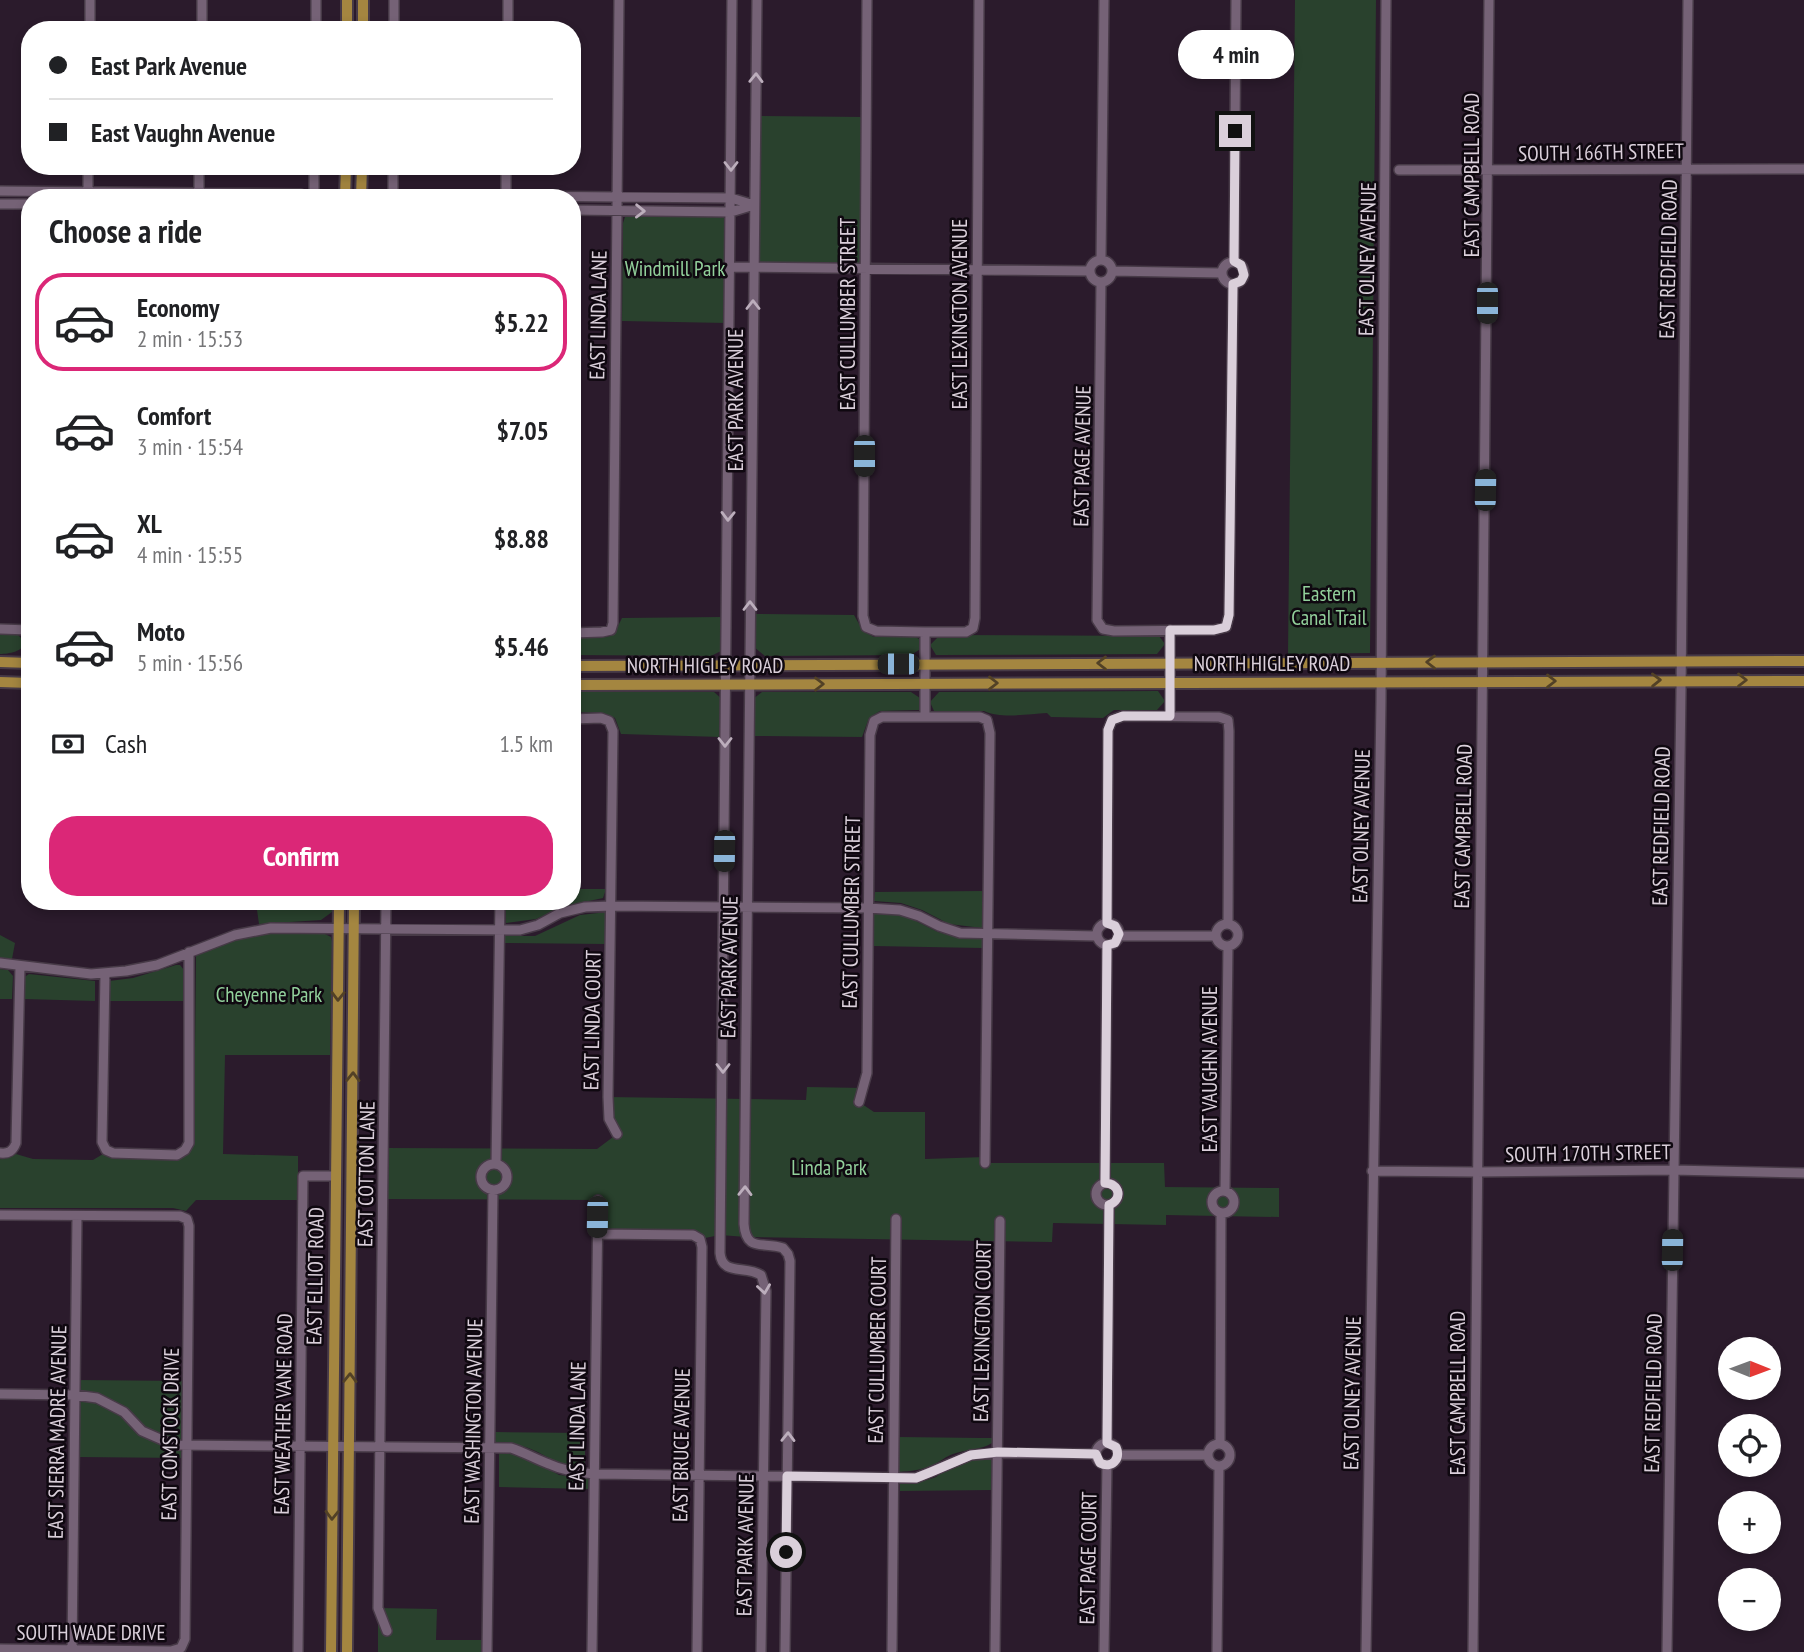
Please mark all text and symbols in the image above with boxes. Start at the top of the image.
callout: 4 min [1177,30,1293,78]
text: 4 min [1213,40,1259,69]
text: East Park Avenue [91,49,247,82]
one-way arrow [748,72,764,82]
street label: EAST CAMPBELL ROAD [1458,93,1485,257]
route end [1219,115,1251,147]
text: East Vaughn Avenue [91,116,275,149]
street label: SOUTH 166TH STREET [1518,137,1685,167]
one-way arrow [723,161,739,172]
street label: EAST REDFIELD ROAD [1653,179,1683,339]
street label: EAST OLNEY AVENUE [1352,182,1382,336]
one-way arrow [635,203,646,218]
text: Choose a ride [49,210,202,252]
street label: EAST CULLUMBER STREET [834,217,861,410]
street label: EAST LEXINGTON AVENUE [946,219,973,409]
street label: EAST LINDA LANE [583,250,613,380]
park label: Windmill Park [625,255,725,282]
car [1477,282,1498,324]
icon: car [53,291,116,354]
text: Economy [137,291,219,324]
one-way arrow [745,299,761,310]
text: $5.22 [494,306,549,339]
text: 2 min · 15:53 [137,324,243,353]
street label: EAST PARK AVENUE [722,329,749,471]
street label: EAST PAGE AVENUE [1067,385,1097,527]
icon: car [53,399,116,462]
text: Comfort [137,399,211,432]
text: $7.05 [496,414,549,447]
text: 3 min · 15:54 [137,432,243,461]
car [854,435,875,477]
car [1475,469,1496,511]
icon: car [53,507,116,570]
text: XL [137,507,162,540]
one-way arrow [720,511,735,522]
text: $8.88 [494,522,549,555]
text: 4 min · 15:55 [137,540,243,569]
park label: Eastern Canal Trail [1291,580,1367,631]
one-way arrow [743,600,758,611]
icon: car [53,615,116,678]
text: Moto [137,615,185,648]
text: $5.46 [494,630,549,663]
text: 5 min · 15:56 [137,648,243,677]
street label: NORTH HIGLEY ROAD [1194,650,1350,677]
street label: NORTH HIGLEY ROAD [627,652,783,679]
car [878,654,920,675]
one-way arrow [1426,654,1436,670]
one-way arrow [1097,655,1107,671]
one-way arrow [1738,672,1748,688]
one-way arrow [1546,673,1557,689]
one-way arrow [1651,673,1662,688]
one-way arrow [988,675,999,691]
one-way arrow [814,676,824,692]
icon: cash [49,725,87,763]
text: Cash [105,727,147,760]
text: 1.5 km [499,729,553,758]
one-way arrow [717,737,733,748]
street label: EAST CAMPBELL ROAD [1448,743,1478,909]
street label: EAST REDFIELD ROAD [1646,746,1676,906]
street label: EAST OLNEY AVENUE [1346,749,1376,903]
street label: EAST CULLUMBER STREET [836,815,866,1009]
button: Confirm [49,816,553,896]
car [714,830,735,872]
street label: EAST PARK AVENUE [714,896,744,1038]
street label: EAST LINDA COURT [577,949,607,1090]
park label: Cheyenne Park [216,981,322,1008]
street label: EAST VAUGHN AVENUE [1196,986,1223,1152]
one-way arrow [330,990,345,1001]
one-way arrow [715,1062,730,1073]
one-way arrow [345,1071,361,1082]
street label: EAST COTTON LANE [351,1101,381,1247]
street label: SOUTH 170TH STREET [1505,1138,1672,1168]
park label: Linda Park [791,1154,867,1181]
one-way arrow [737,1186,753,1196]
car [587,1196,608,1238]
street label: EAST ELLIOT ROAD [300,1207,330,1345]
car [1662,1229,1683,1271]
street label: EAST LEXINGTON COURT [967,1239,997,1422]
street label: EAST CULLUMBER COURT [862,1256,892,1444]
one-way arrow [756,1283,771,1295]
street label: EAST CAMPBELL ROAD [1444,1311,1471,1475]
street label: EAST WEATHER VANE ROAD [268,1313,298,1515]
street label: EAST REDFIELD ROAD [1638,1313,1668,1473]
street label: EAST OLNEY AVENUE [1337,1316,1367,1470]
street label: EAST WASHINGTON AVENUE [458,1318,488,1524]
street label: EAST SIERRA MADRE AVENUE [42,1325,72,1539]
north arrow [1718,1337,1782,1400]
map controls [1718,1337,1781,1631]
street label: EAST COMSTOCK DRIVE [155,1347,185,1521]
street label: EAST LINDA LANE [562,1361,592,1491]
street label: EAST BRUCE AVENUE [666,1368,696,1522]
one-way arrow [342,1372,358,1383]
button: locate [1718,1414,1781,1477]
one-way arrow [780,1431,795,1442]
street label: EAST PARK AVENUE [730,1474,760,1616]
street label: EAST PAGE COURT [1073,1491,1103,1625]
button: + [1718,1491,1781,1554]
one-way arrow [324,1511,340,1521]
route start [770,1536,802,1568]
button: − [1718,1568,1781,1631]
street label: SOUTH WADE DRIVE [17,1619,165,1646]

